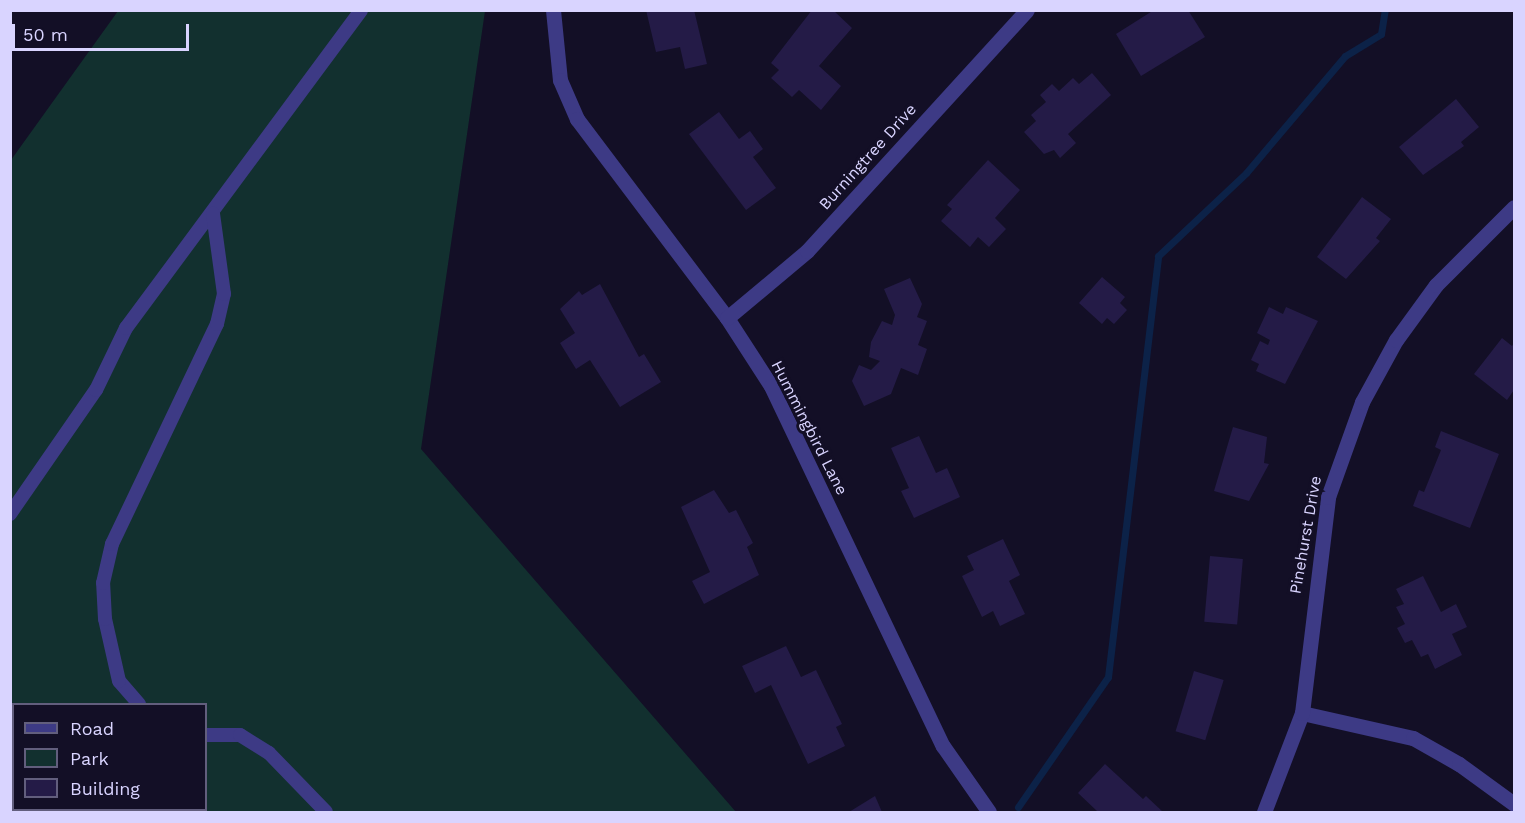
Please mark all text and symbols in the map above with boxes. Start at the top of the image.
scale bar [15,12,192,50]
text: 50 m [23,24,68,45]
street label: Burningtree Drive [815,100,921,214]
street label: Hummingbird Lane [767,358,851,498]
street label: Pinehurst Drive [1286,474,1326,596]
legend [12,703,207,811]
text: Road [70,718,114,739]
text: Park [70,748,109,769]
text: Building [70,778,140,799]

